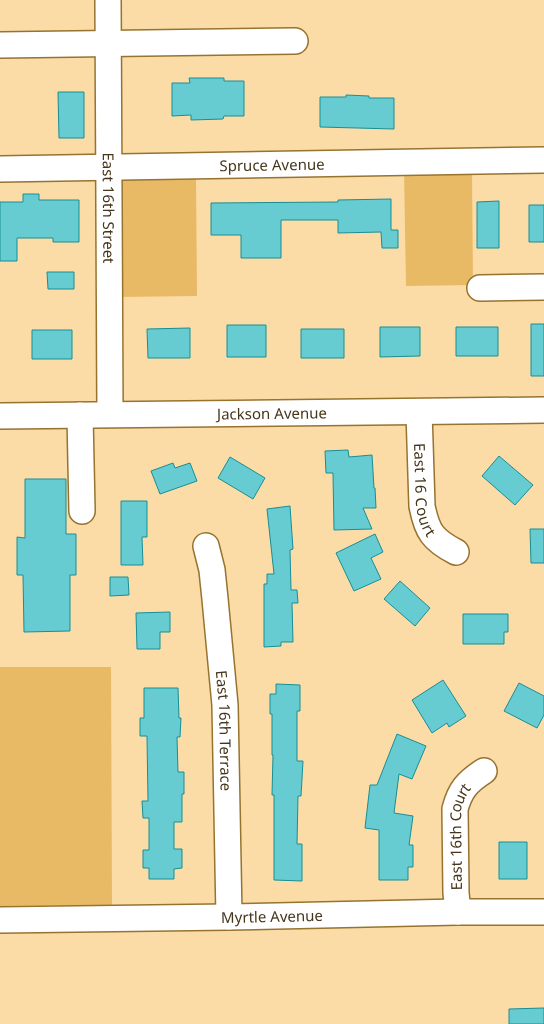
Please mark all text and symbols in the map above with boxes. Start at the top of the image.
street label: East 16th Street [99,152,119,264]
street label: Spruce Avenue [219,154,325,175]
street label: Jackson Avenue [215,402,327,424]
street label: East 16 Court [410,443,441,541]
street label: East 16th Terrace [212,669,237,791]
street label: East 16th Court [445,778,475,890]
street label: Myrtle Avenue [221,905,323,927]

